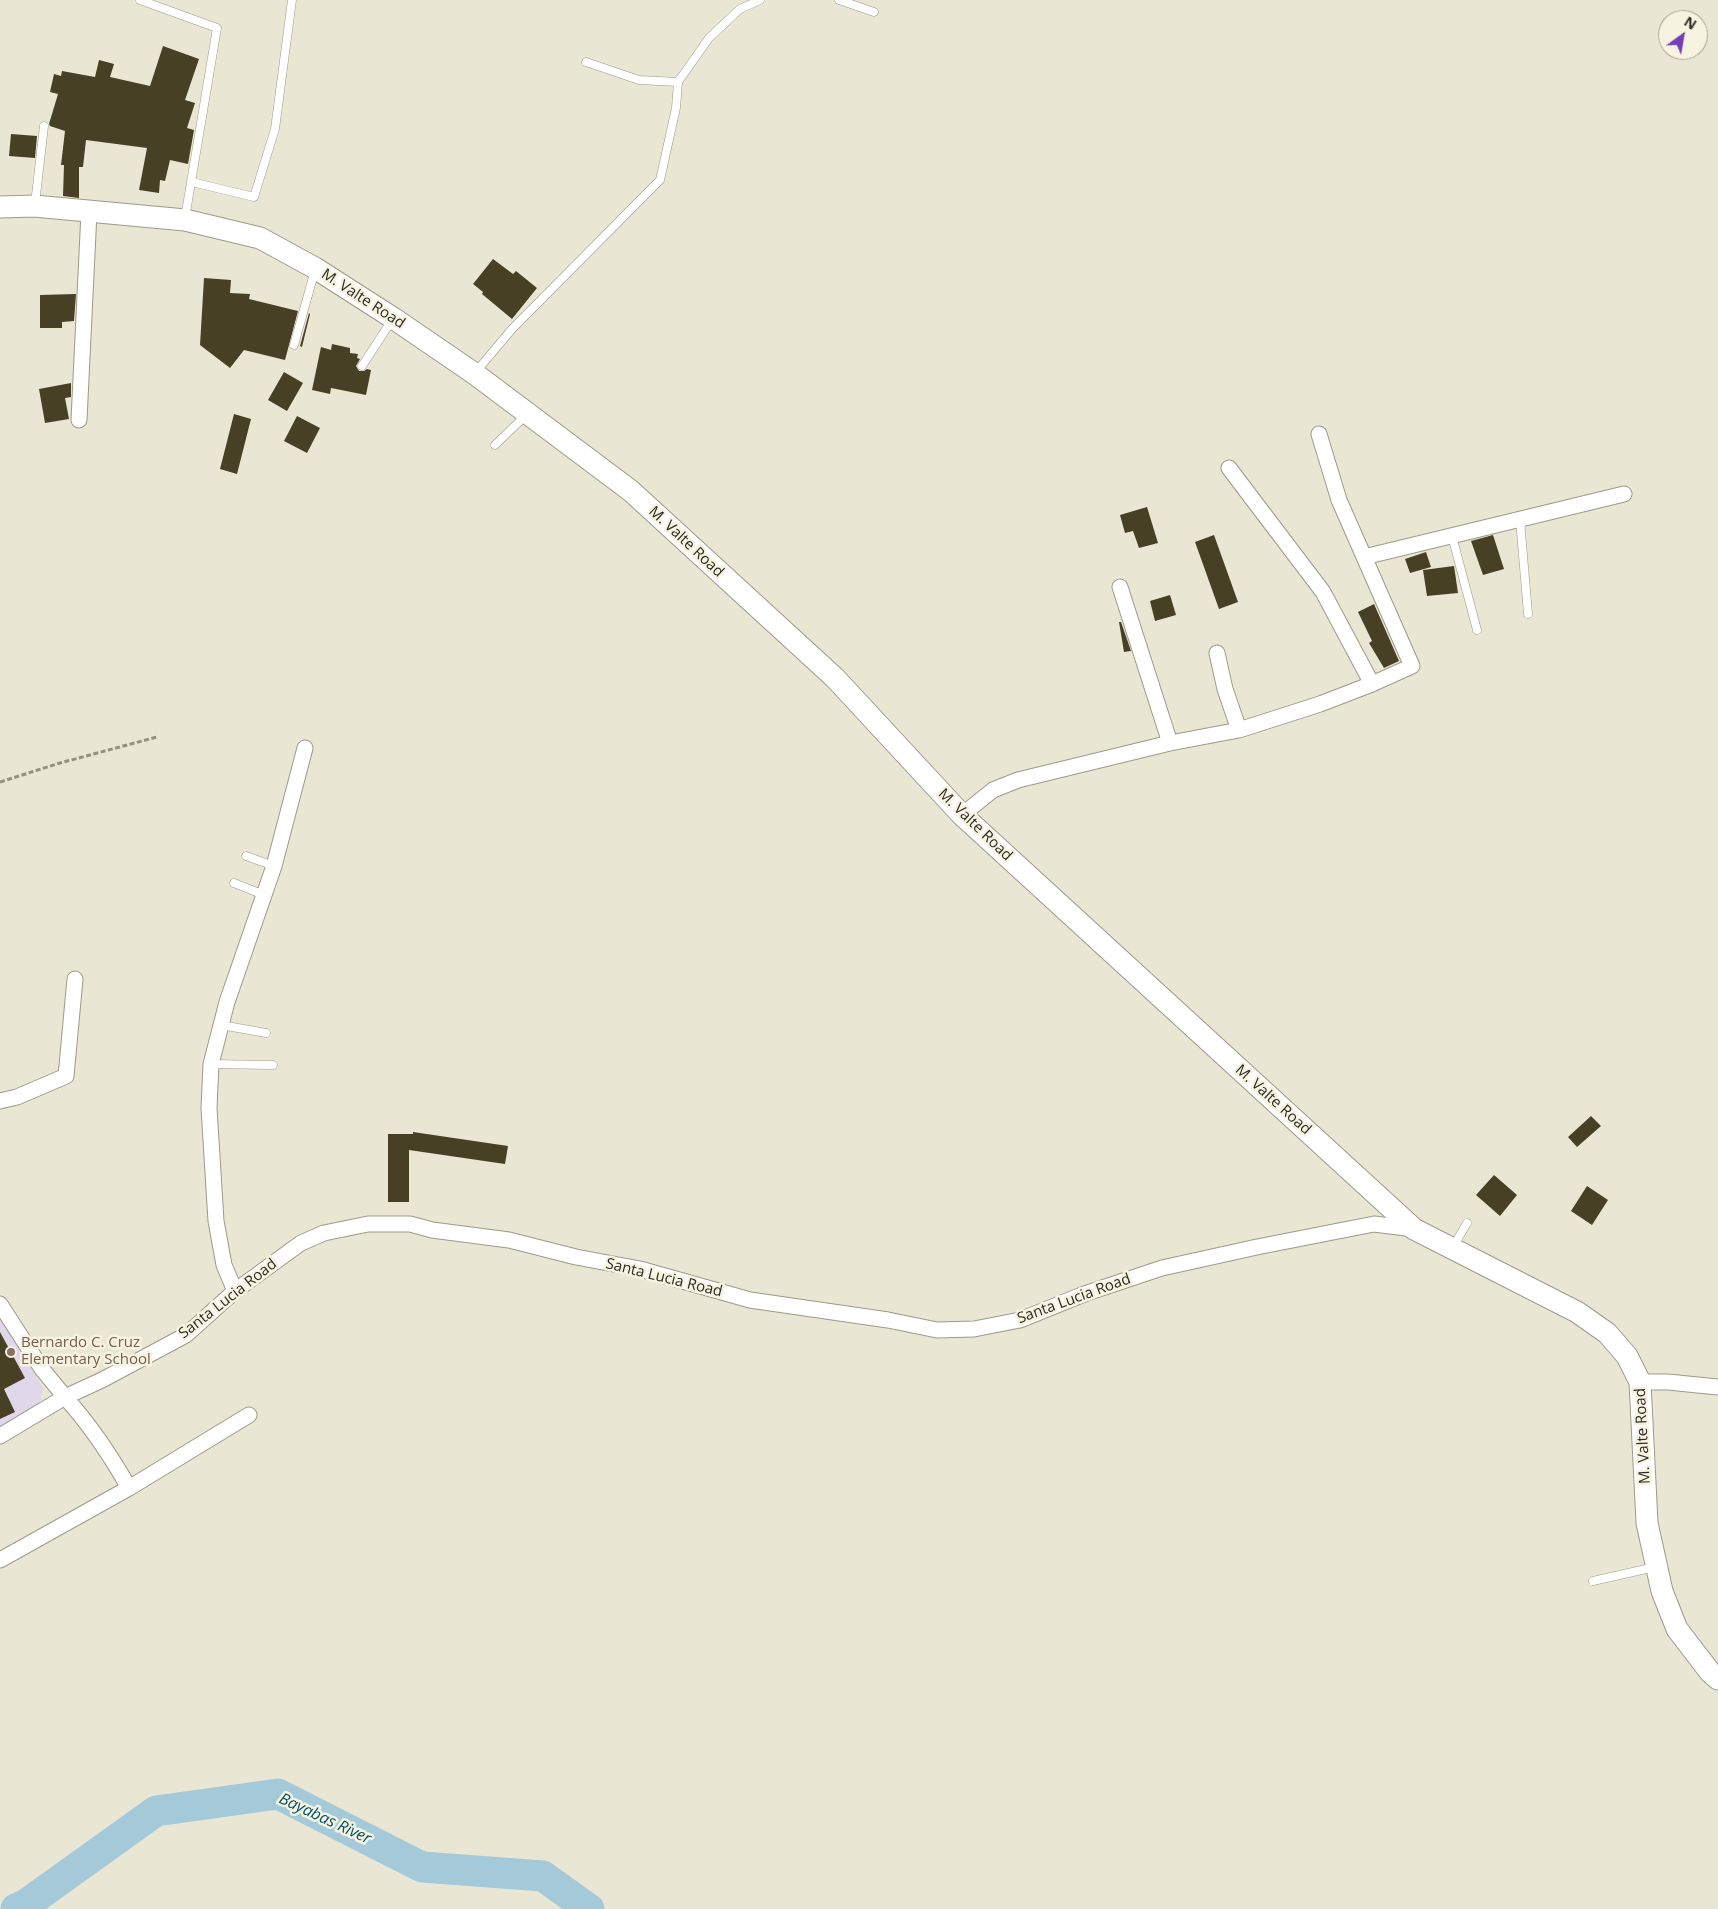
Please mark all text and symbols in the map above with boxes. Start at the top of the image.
north arrow [1658,10,1708,60]
text: N [1681,12,1701,34]
street label: M. Valte Road [318,265,408,333]
street label: M. Valte Road [645,503,727,581]
street label: M. Valte Road [934,785,1016,865]
street label: M. Valte Road [1231,1061,1315,1139]
street label: Santa Lucia Road [175,1255,281,1343]
street label: Santa Lucia Road [604,1255,724,1301]
street label: Santa Lucia Road [1015,1270,1133,1328]
place label: Bernardo C. Cruz Elementary School [21,1334,151,1369]
marker: Bernardo C. Cruz Elementary School [5,1346,17,1358]
street label: M. Valte Road [1632,1388,1654,1484]
water label: Bayabas River [276,1789,374,1849]

